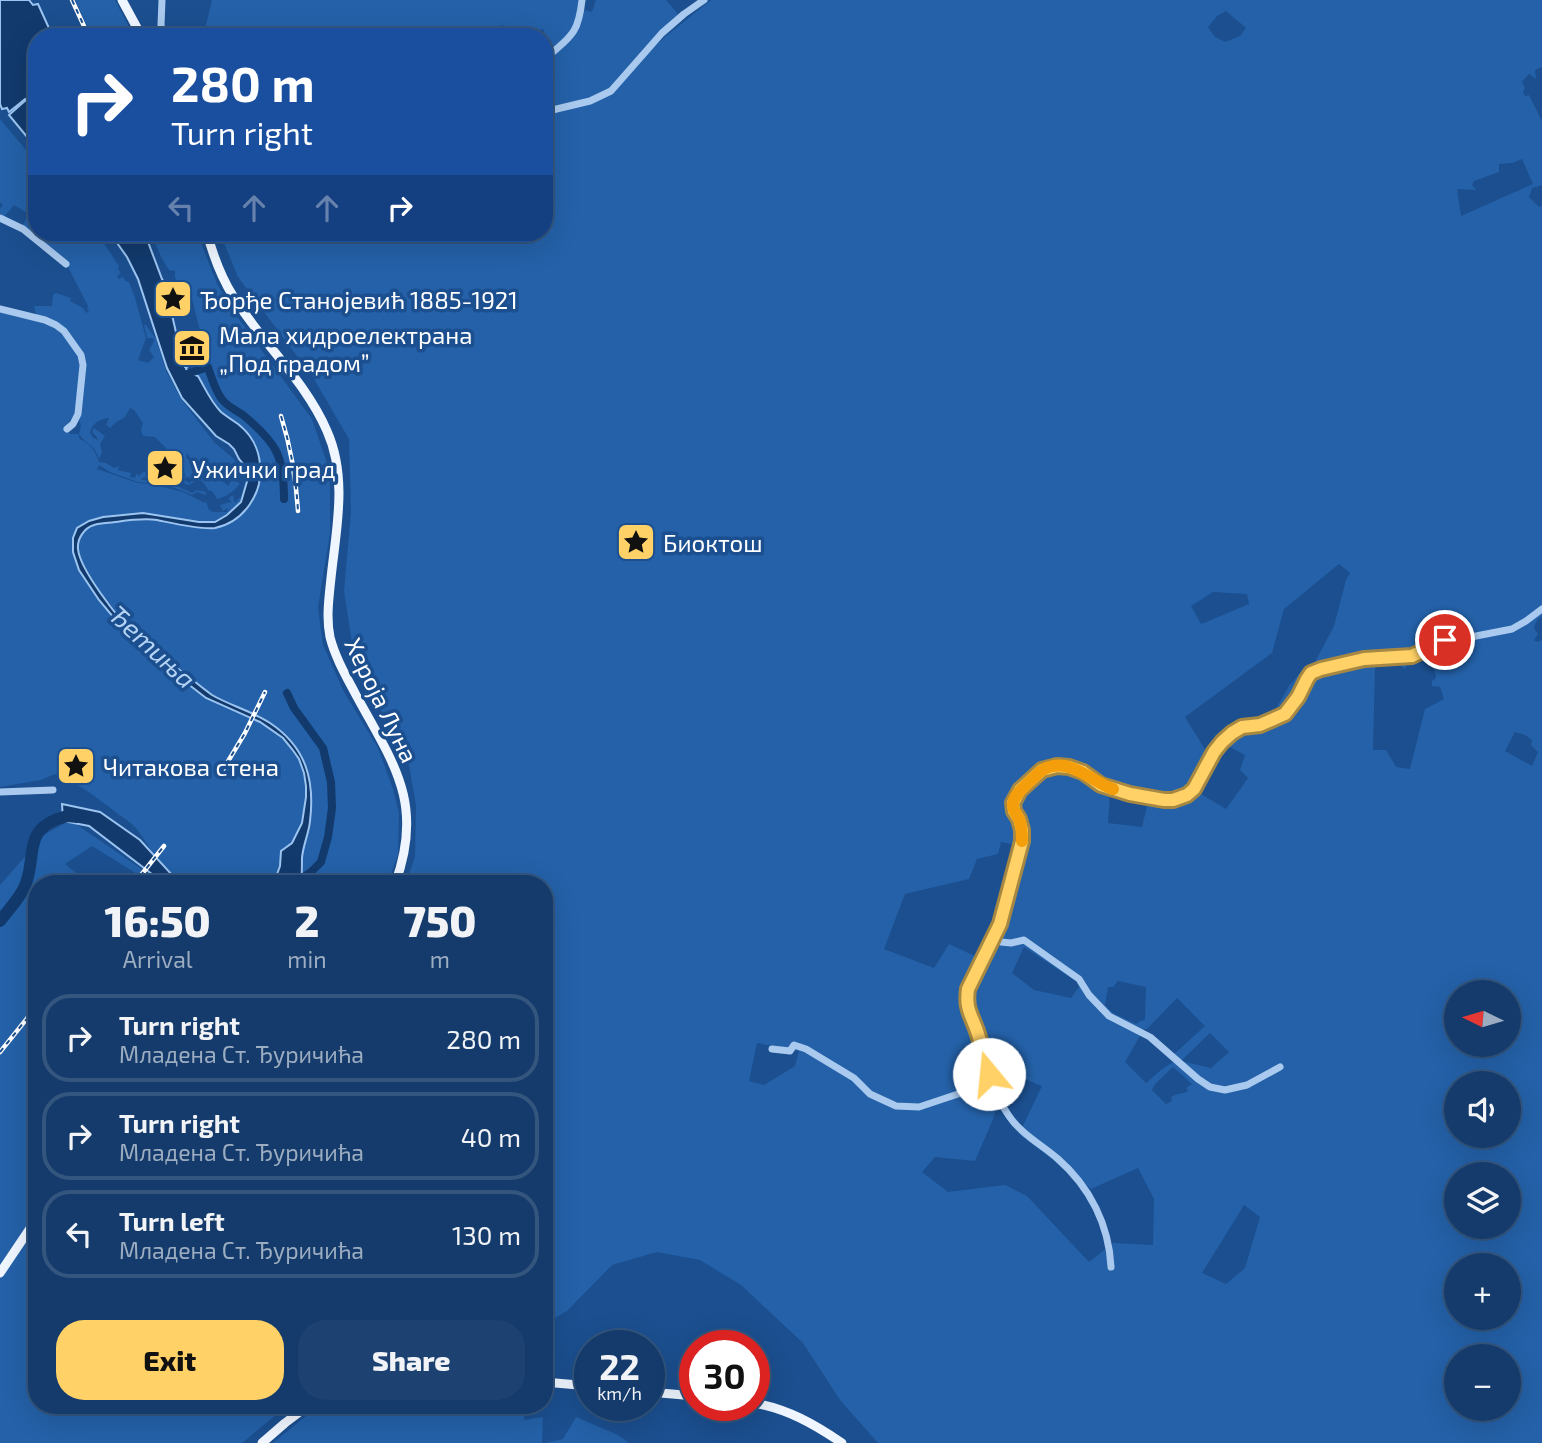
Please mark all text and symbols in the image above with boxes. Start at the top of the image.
text: 280 m [171,53,315,112]
icon: right [56,56,147,147]
text: Turn right [171,113,313,151]
icon: left [162,189,200,227]
icon: ahead [235,189,273,227]
icon: ahead [308,189,346,227]
icon: right [381,189,419,227]
place icon: Ђорђе Станојевић 1885-1921 [152,278,194,320]
place label: Ђорђе Станојевић 1885-1921 [200,285,518,314]
place label: Мала хидроелектрана „Под градом” [219,320,473,377]
museum icon: Мала хидроелектрана „Под градом” [171,327,213,369]
place icon: Ужички град [144,447,186,489]
place label: Ужички град [192,454,336,483]
place icon: Биоктош [615,521,657,563]
place label: Биоктош [663,528,763,557]
water label: Ђетиња [103,598,203,694]
pin [1415,610,1475,670]
icon: arrive [1426,621,1464,659]
street label: Хероја Луна [338,633,425,768]
place icon: Читакова стена [55,745,97,787]
place label: Читакова стена [103,752,279,781]
text: 16:50 [105,895,211,945]
text: 2 [295,895,319,945]
text: 750 [403,895,476,945]
text: Arrival [123,945,193,973]
text: min [287,945,327,973]
text: m [430,945,450,973]
north arrow [1444,980,1521,1057]
map controls [1444,980,1521,1421]
text: Turn right [119,1009,240,1040]
icon: right [60,1019,98,1057]
text: 280 m [446,1023,521,1054]
position arrow [952,1037,1026,1111]
text: Младена Ст. Ђуричића [119,1040,364,1068]
button: sound [1444,1071,1521,1148]
text: Turn right [119,1107,240,1138]
icon: right [60,1117,98,1155]
text: 40 m [461,1121,521,1152]
text: Младена Ст. Ђуричића [119,1138,364,1166]
button: layers [1444,1162,1521,1239]
text: Turn left [119,1205,225,1236]
icon: left [60,1215,98,1253]
text: 130 m [452,1219,521,1250]
text: Младена Ст. Ђуричића [119,1236,364,1264]
button: + [1444,1253,1521,1330]
button: Exit [56,1320,284,1400]
button: Share [298,1320,525,1400]
speed limit sign: 30 [679,1330,770,1421]
button: − [1444,1344,1521,1421]
text: 22 [599,1345,640,1387]
text: km/h [597,1382,642,1404]

